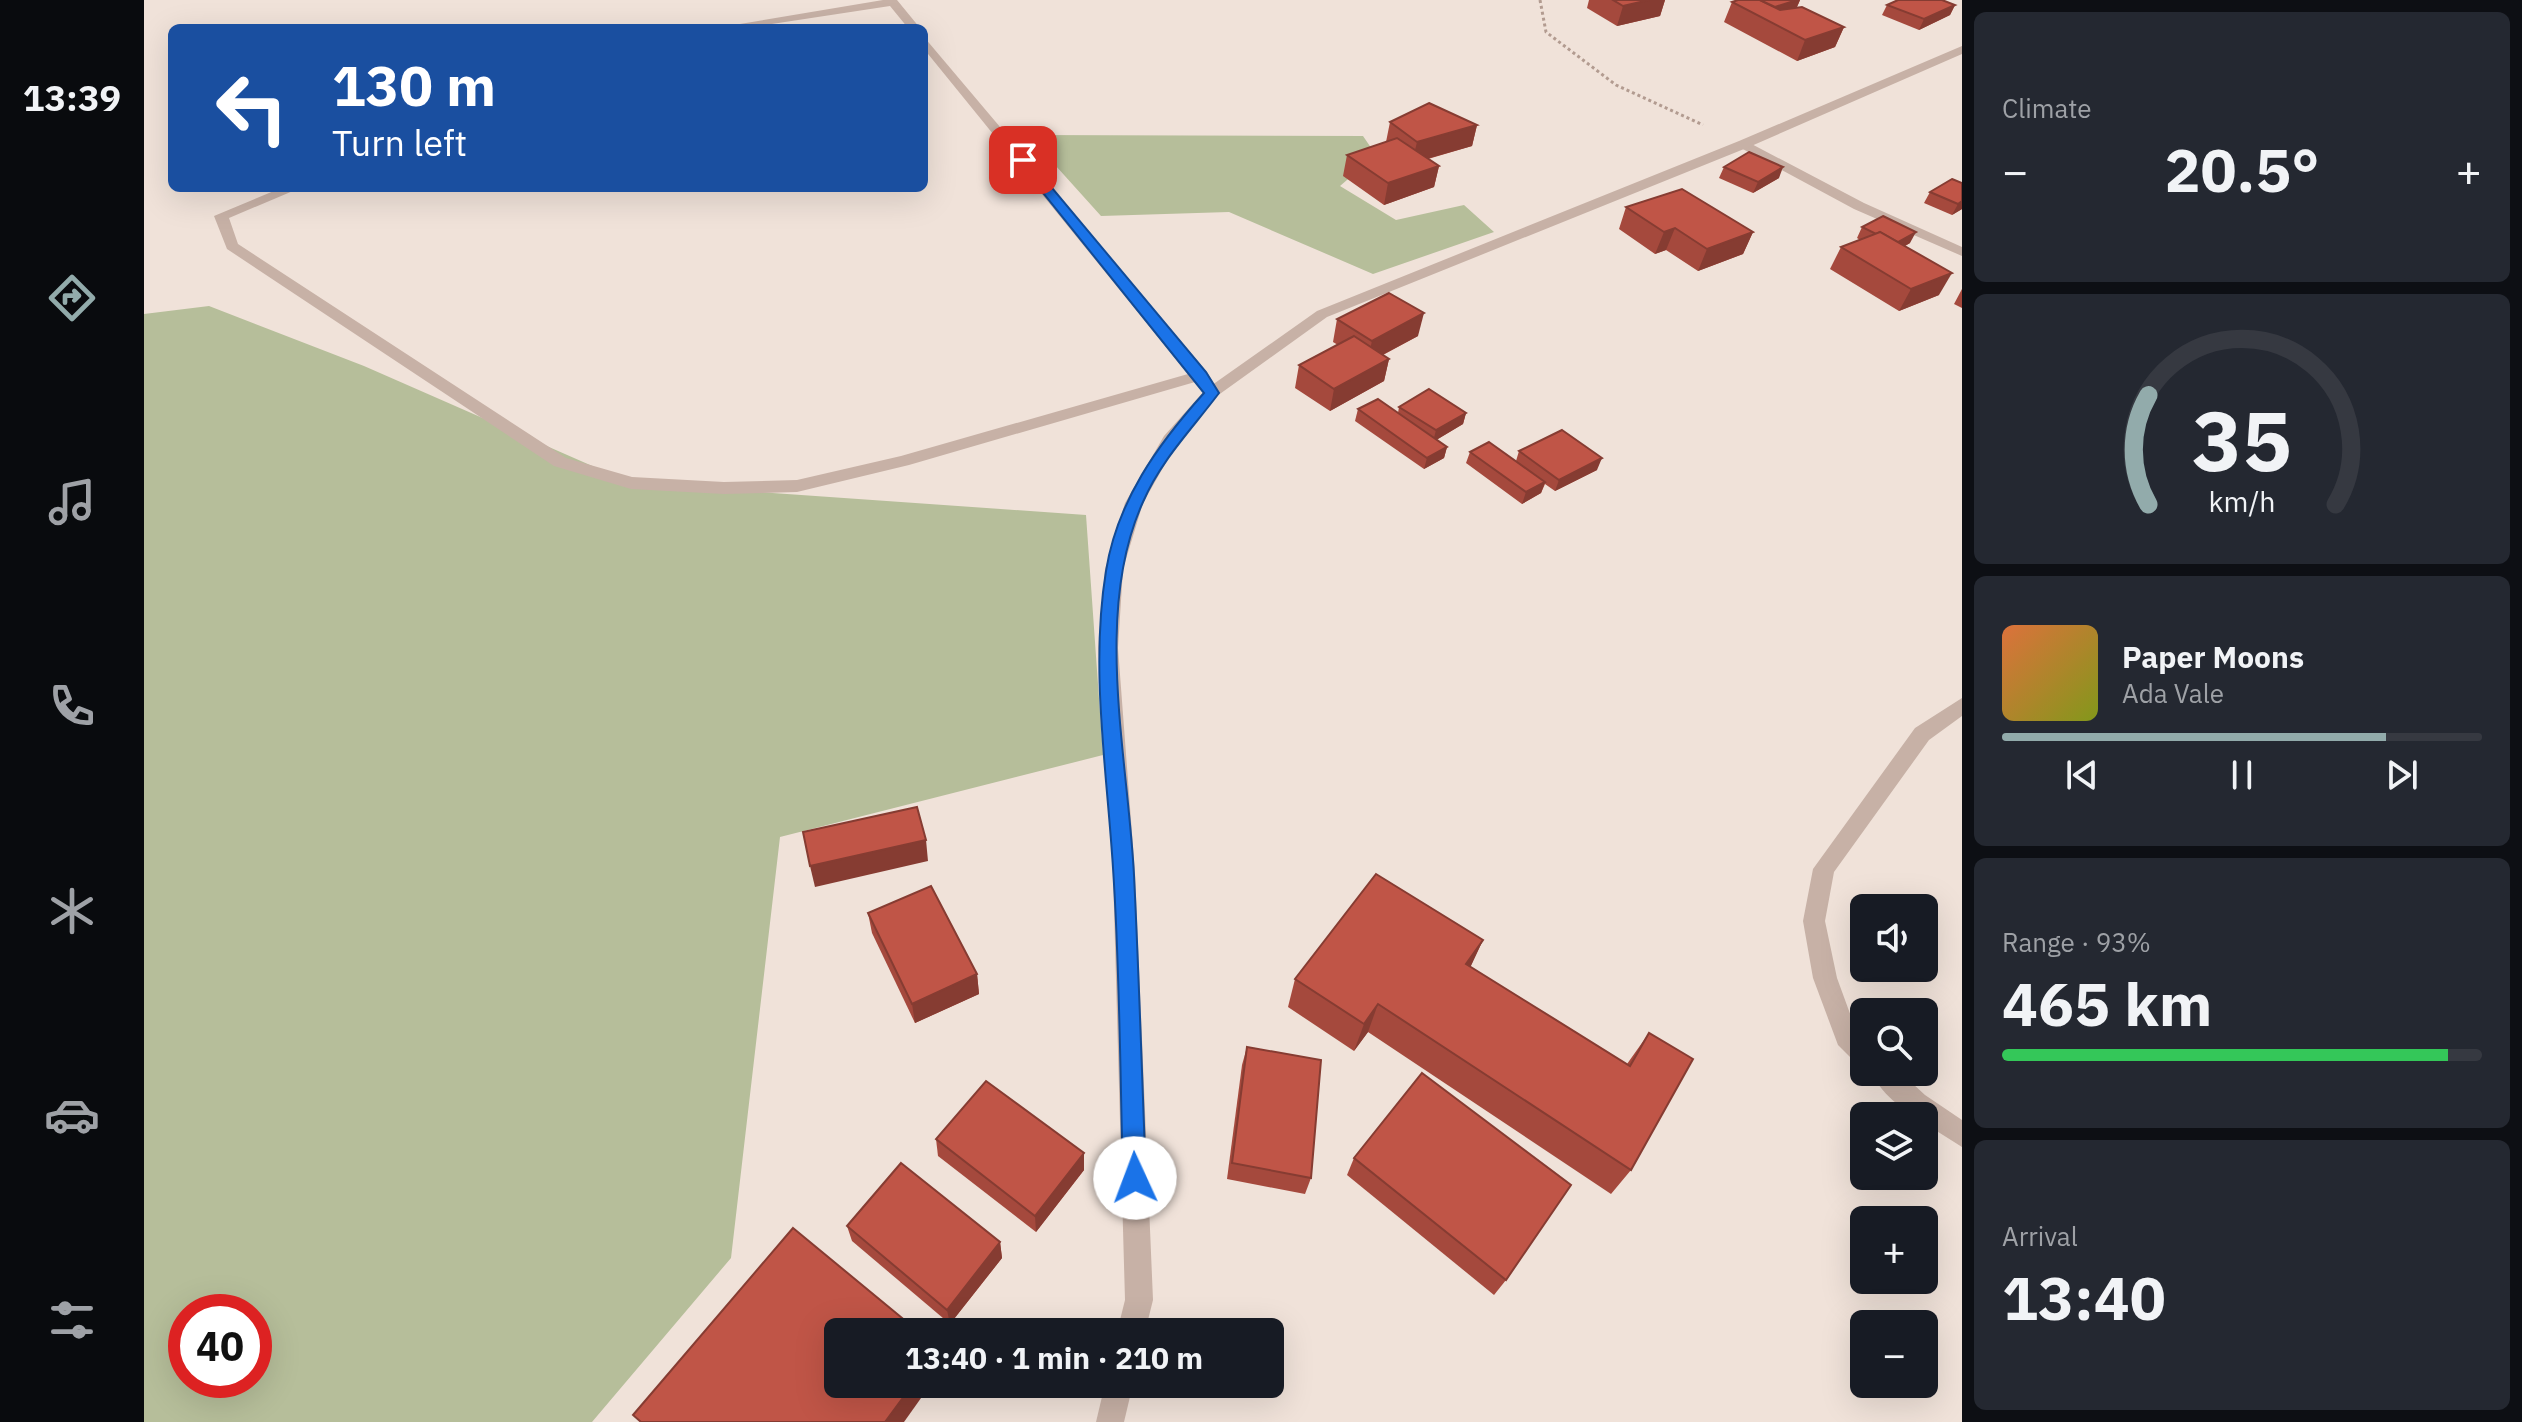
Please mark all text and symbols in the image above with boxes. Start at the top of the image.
text: 130 m [332,49,496,121]
icon: left [200,56,304,160]
text: 13:39 [23,74,121,121]
text: Climate [2002,91,2092,125]
text: Turn left [332,119,467,166]
pin [989,126,1057,194]
text: 20.5° [2165,130,2319,209]
icon: arrive [1001,138,1045,182]
text: − [2002,142,2028,199]
text: + [2456,142,2482,199]
icon: directions [44,270,100,326]
text: 35 [2192,386,2292,494]
icon: music [44,474,100,530]
text: km/h [2208,483,2276,520]
text: Paper Moons [2122,637,2304,676]
text: Ada Vale [2122,676,2224,710]
icon: phone [44,678,100,734]
icon: previous [2060,753,2104,797]
icon: pause [2220,753,2264,797]
icon: next [2380,753,2424,797]
icon: climate [44,883,100,939]
map controls [1850,894,1938,1398]
button: sound [1850,894,1938,982]
text: Range · 93% [2002,925,2151,959]
text: 465 km [2002,964,2212,1043]
button: search [1850,998,1938,1086]
icon: car [44,1087,100,1143]
button: layers [1850,1102,1938,1190]
position arrow [1093,1136,1177,1220]
button: + [1850,1206,1938,1294]
text: Arrival [2002,1219,2078,1253]
text: 13:40 [2002,1258,2166,1337]
icon: filters [44,1292,100,1348]
speed limit sign: 40 [168,1294,272,1398]
button: − [1850,1310,1938,1398]
text: 13:40 · 1 min · 210 m [905,1338,1203,1377]

